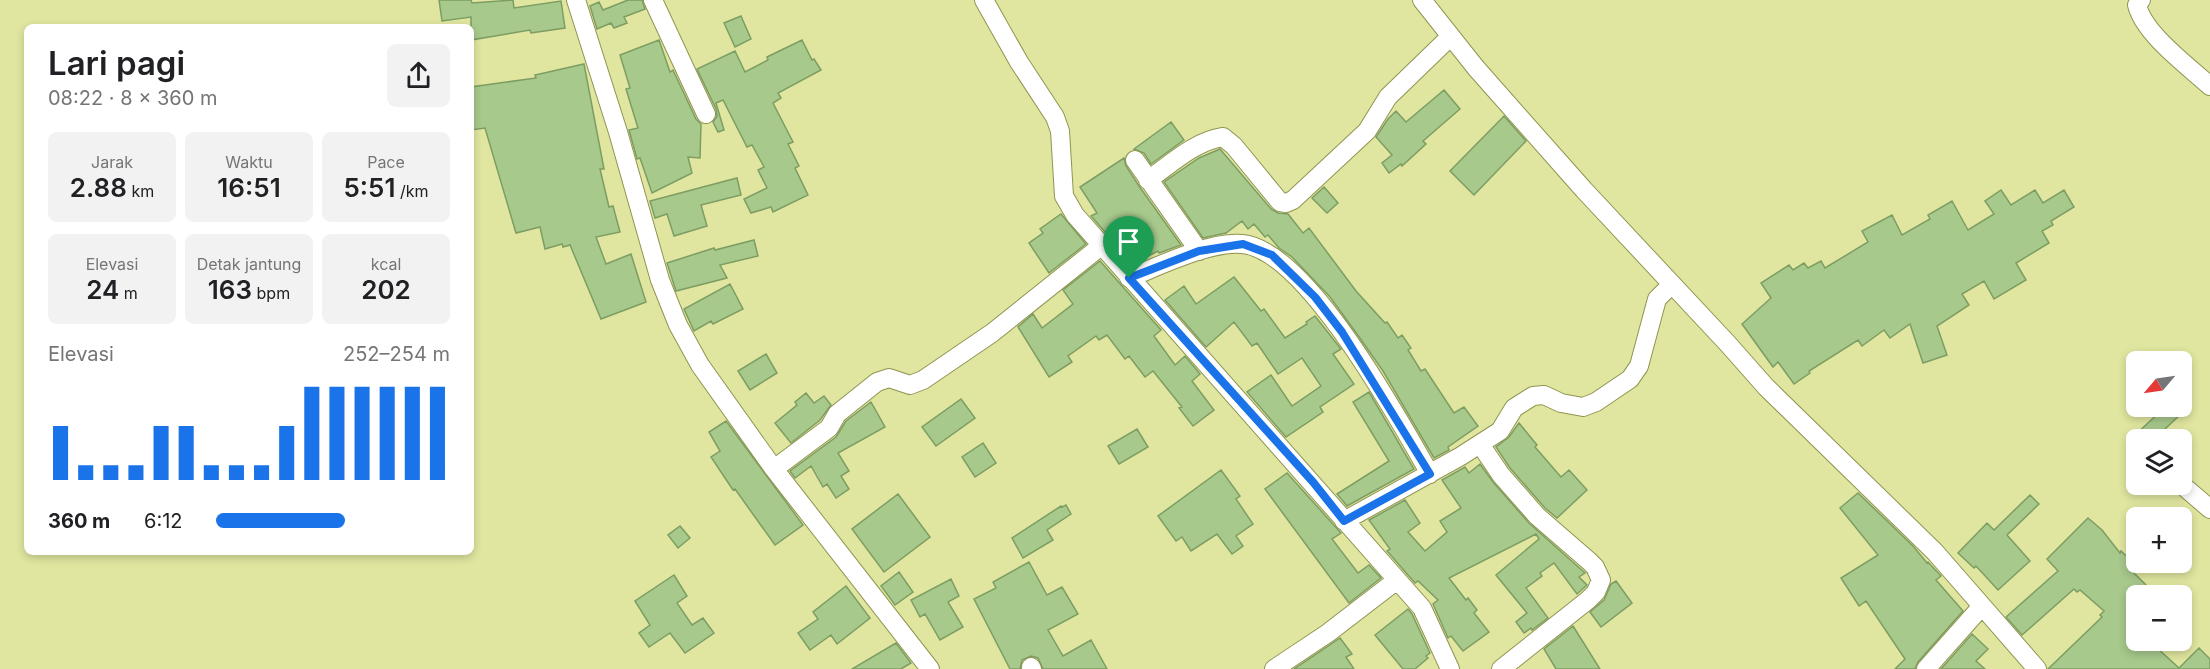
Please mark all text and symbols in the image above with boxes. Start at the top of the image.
text: Lari pagi [48,43,185,83]
button: share [387,44,450,107]
text: 08:22 · 8 × 360 m [48,86,218,110]
text: Jarak [91,152,133,172]
text: Waktu [225,152,273,172]
text: Pace [367,152,405,172]
text: 2.88 [70,172,127,203]
text: 16:51 [217,172,281,203]
text: 5:51 [343,172,395,203]
text: km [127,181,154,201]
text: /km [395,181,429,201]
pin [1103,216,1154,278]
icon: arrive [1112,225,1145,258]
text: Elevasi [86,254,138,274]
text: Detak jantung [197,254,301,274]
text: kcal [371,254,401,274]
text: 24 [86,274,119,305]
text: 163 [208,274,252,305]
text: 202 [361,274,411,305]
text: m [119,283,138,303]
text: bpm [252,283,290,303]
text: Elevasi [48,342,114,366]
text: 252–254 m [343,342,450,366]
north arrow [2126,351,2192,417]
map controls [2126,351,2192,651]
button: layers [2126,429,2192,495]
button: + [2126,507,2192,573]
text: 360 m [48,509,110,533]
text: 6:12 [144,509,183,533]
button: − [2126,585,2192,651]

